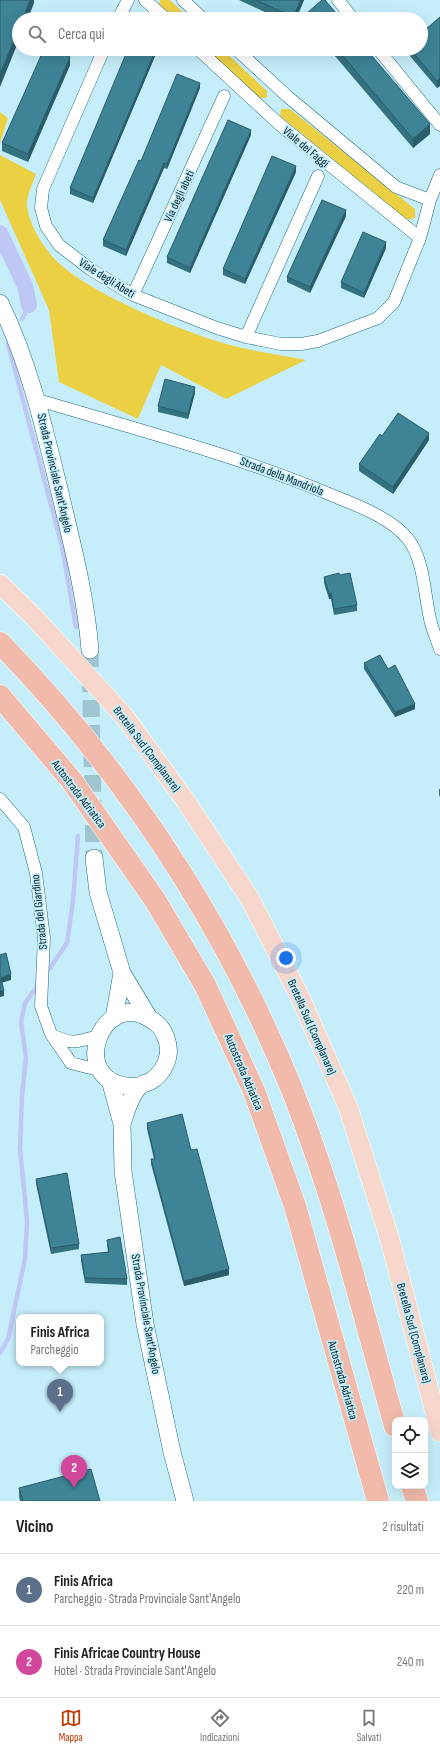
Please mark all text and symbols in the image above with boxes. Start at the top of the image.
search box [12,12,428,56]
icon: search [26,23,48,45]
text: Cerca qui [58,25,105,44]
street label: Viale dei Faggi [279,124,332,171]
street label: Via degli abeti [161,168,198,225]
street label: Viale degli Abeti [76,255,138,302]
street label: Strada Provinciale Sant'Angelo [34,412,76,534]
street label: Strada della Mandriola [238,454,326,499]
street label: Bretella Sud (Complanare) [110,704,184,795]
street label: Autostrada Adriatica [47,756,109,832]
street label: Strada del Giardino [28,874,51,950]
your location [276,948,296,968]
street label: Bretella Sud (Complanare) [284,977,339,1077]
street label: Autostrada Adriatica [220,1031,267,1113]
street label: Strada Provinciale Sant'Angelo [128,1253,163,1375]
street label: Bretella Sud (Complanare) [393,1281,434,1385]
popup [16,1314,104,1366]
text: Finis Africa [31,1323,89,1342]
street label: Autostrada Adriatica [324,1338,361,1422]
text: Parcheggio [31,1342,79,1358]
pin: 1 [47,1379,73,1412]
map controls [392,1417,428,1489]
button: locate [392,1417,428,1453]
button: layers [392,1453,428,1489]
pin: 2 [61,1455,87,1488]
text: Vicino [16,1517,53,1537]
text: 2 risultati [383,1519,424,1535]
text: Finis Africa [54,1572,113,1591]
text: 1 [26,1582,32,1598]
text: 220 m [397,1582,424,1598]
text: Parcheggio · Strada Provinciale Sant'Angelo [54,1591,241,1607]
text: Finis Africae Country House [54,1644,201,1663]
text: 2 [26,1654,32,1670]
text: 240 m [397,1654,424,1670]
text: Hotel · Strada Provinciale Sant'Angelo [54,1663,216,1679]
tab: Mappa [59,1707,83,1744]
tab: Indicazioni [200,1707,239,1744]
tab: Salvati [357,1707,381,1744]

